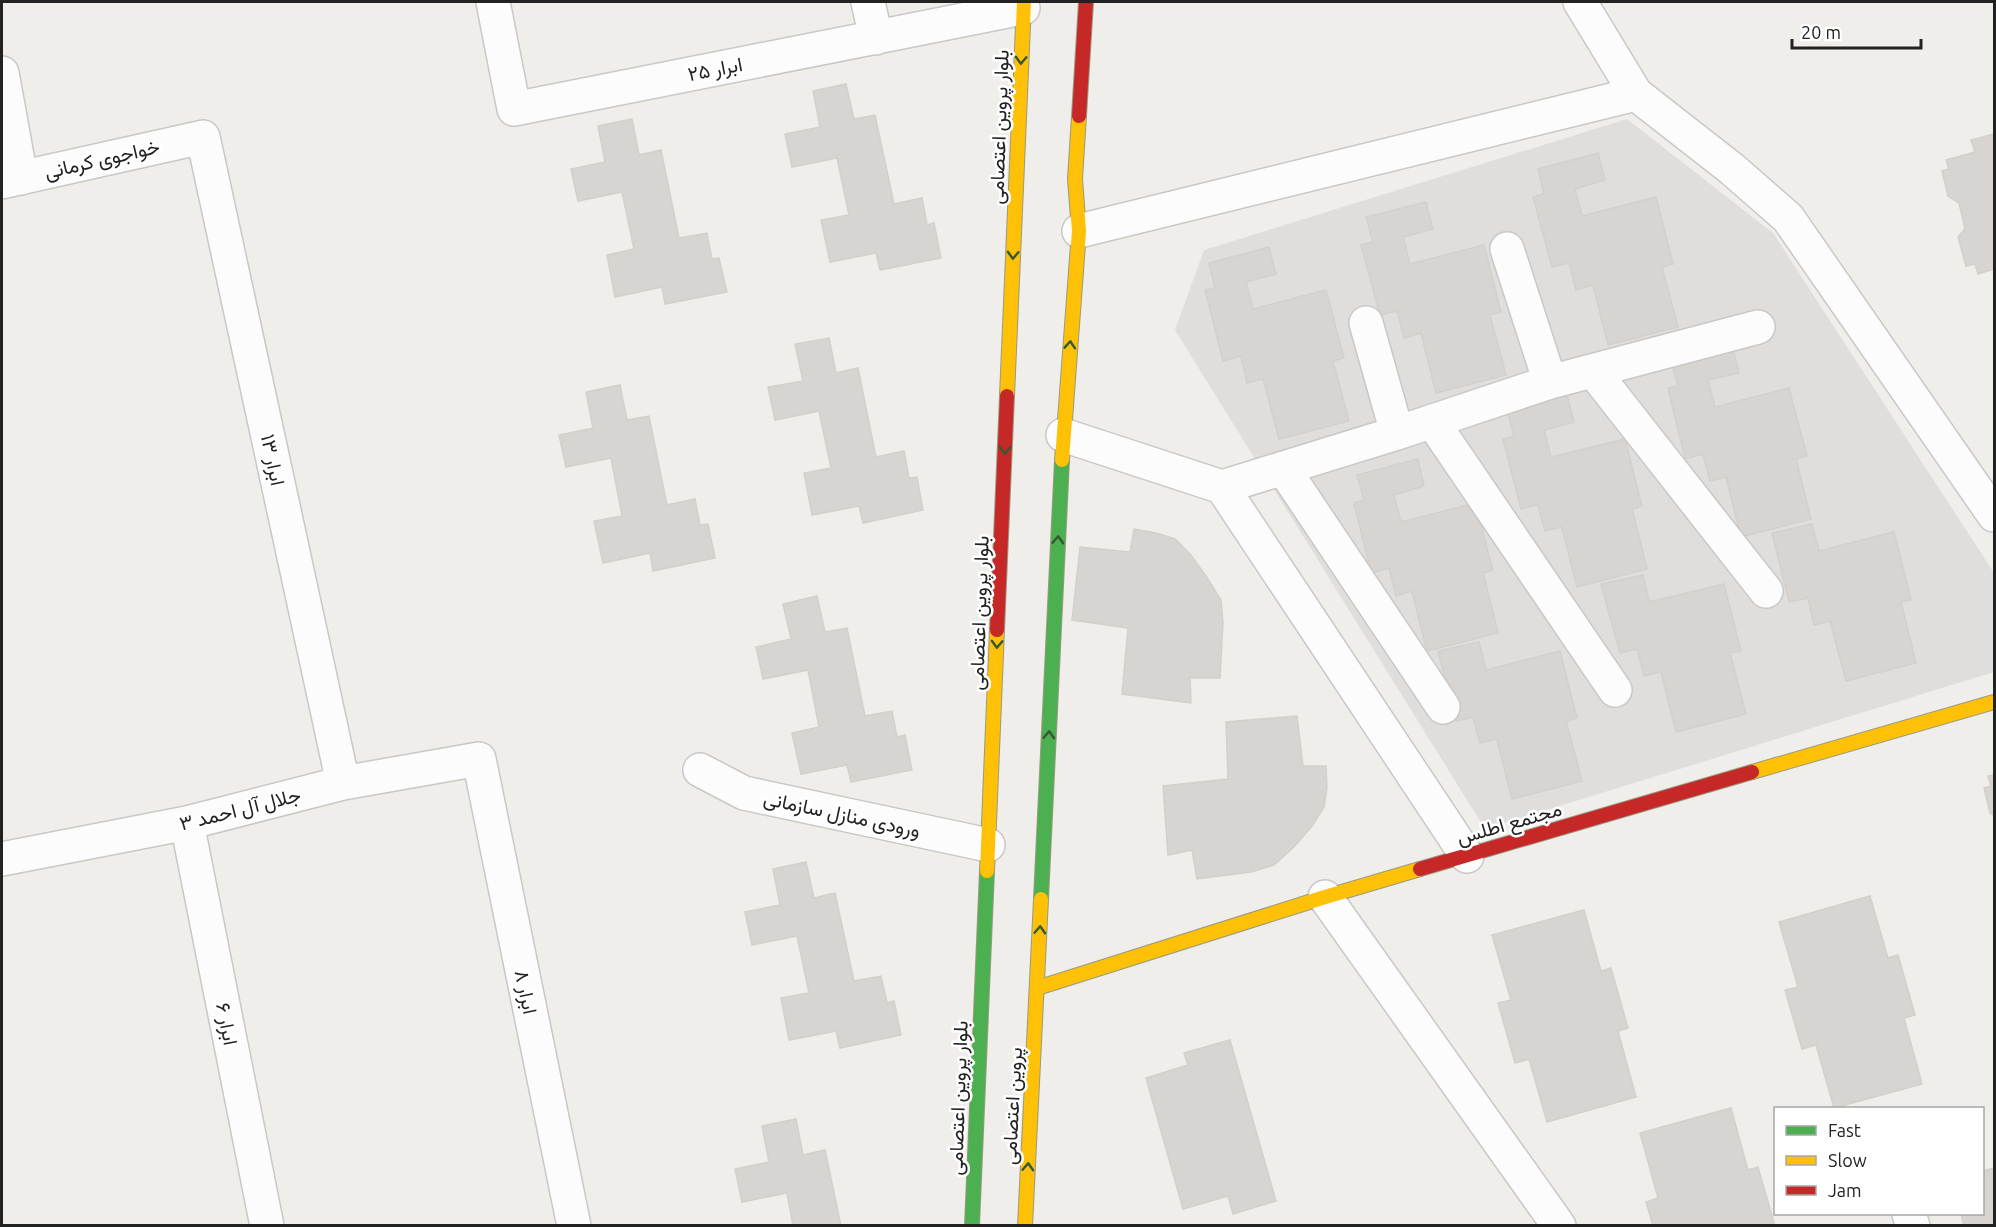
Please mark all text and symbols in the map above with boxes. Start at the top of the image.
scale bar [1792,12,1921,50]
text: 20 m [1801,22,1841,42]
street label: بلوار پروین اعتصامی [984,49,1016,205]
street label: ابرار ۲۵ [686,52,745,87]
one-way arrow [1015,55,1028,64]
street label: خواجوی کرمانی [42,134,162,185]
one-way arrow [1007,250,1020,259]
one-way arrow [1063,341,1076,350]
street label: ابرار ۱۳ [255,432,290,488]
one-way arrow [999,445,1012,454]
street label: بلوار پروین اعتصامی [964,535,996,691]
one-way arrow [1051,536,1064,545]
one-way arrow [991,640,1004,649]
one-way arrow [1042,730,1055,739]
street label: جلال آل احمد ۳ [177,782,303,836]
street label: ورودی منازل سازمانی [761,786,923,843]
street label: مجتمع اطلس [1454,797,1565,851]
one-way arrow [1034,925,1047,934]
street label: ابرار ۸ [509,968,542,1017]
street label: ابرار ۶ [210,1001,243,1047]
street label: بلوار پروین اعتصامی [943,1020,975,1176]
street label: پروین اعتصامی [997,1047,1029,1166]
legend [1774,1107,1984,1215]
text: Fast [1828,1120,1861,1140]
text: Slow [1828,1150,1867,1170]
one-way arrow [1022,1163,1035,1172]
text: Jam [1828,1180,1862,1200]

